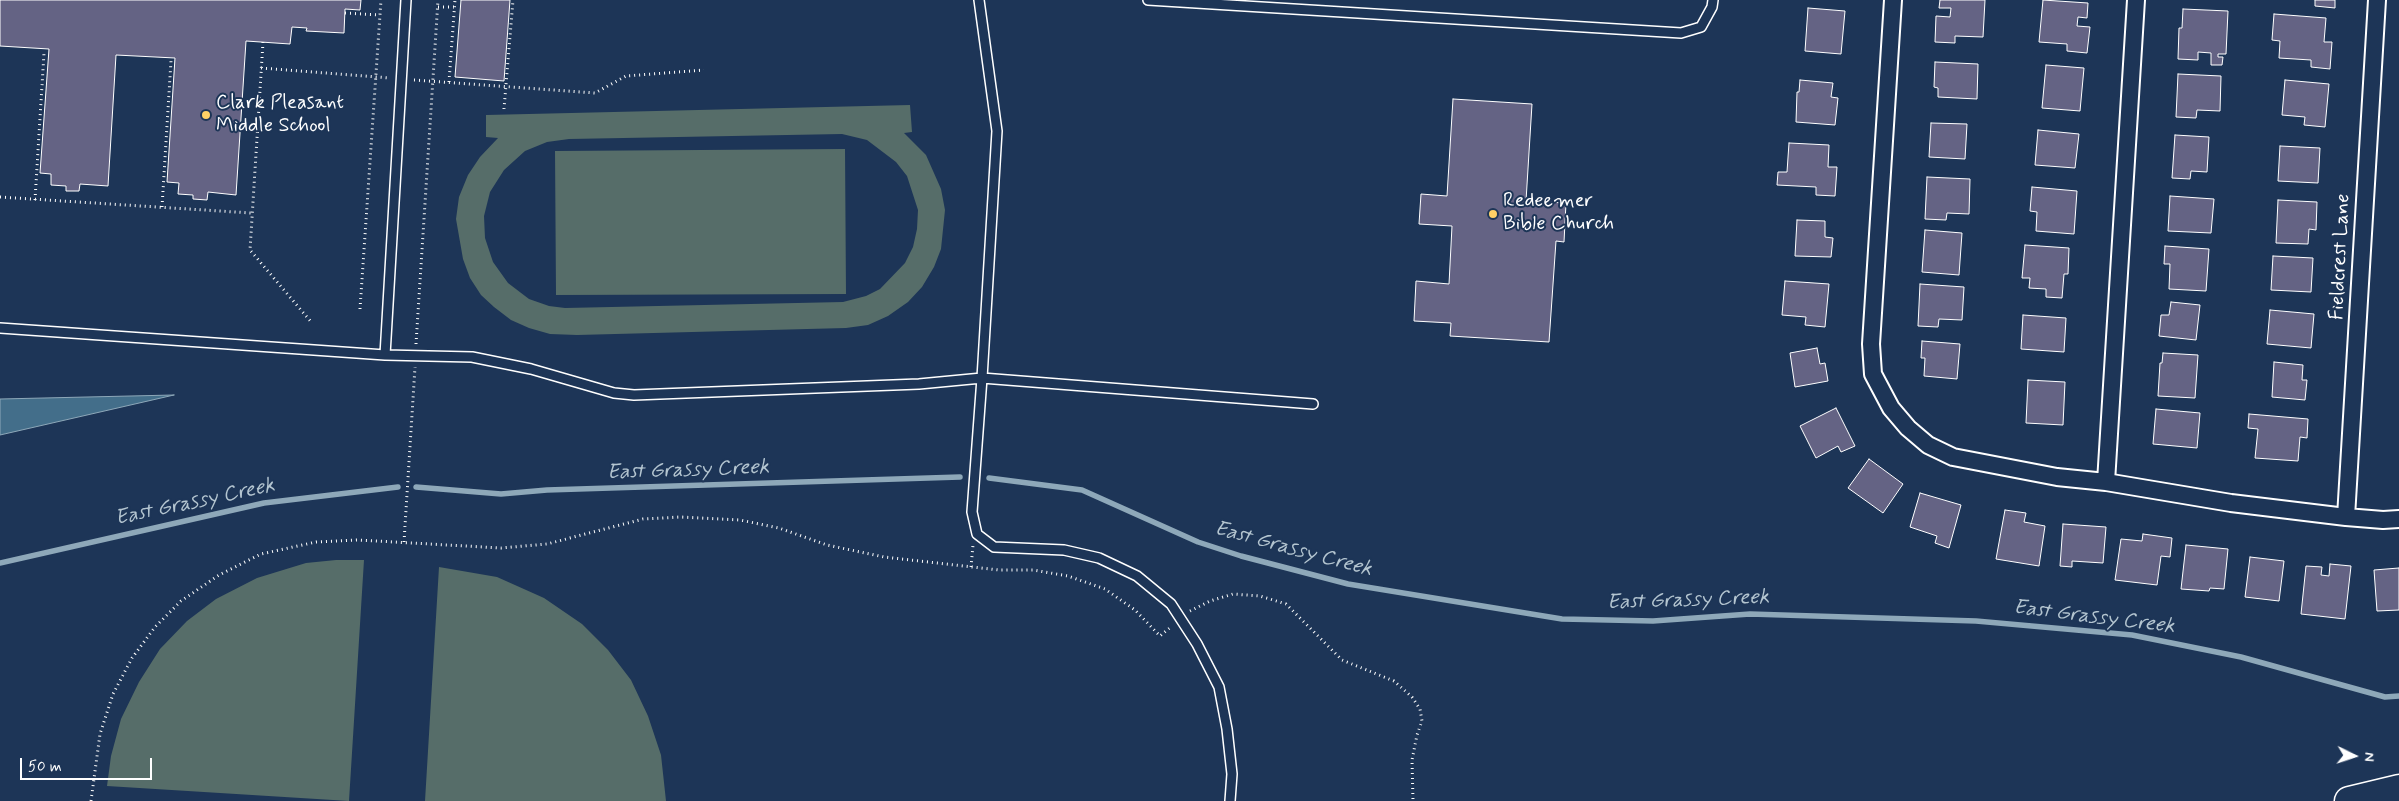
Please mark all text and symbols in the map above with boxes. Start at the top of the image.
place label: Clark Pleasant Middle School [216,92,344,139]
marker: Clark Pleasant Middle School [200,109,212,121]
place label: Redeemer Bible Church [1503,190,1614,237]
street label: Fieldcrest Lane [2326,193,2356,321]
marker: Redeemer Bible Church [1487,208,1499,220]
water label: East Grassy Creek [606,456,770,486]
water label: East Grassy Creek [113,474,277,532]
water label: East Grassy Creek [1211,517,1375,583]
water label: East Grassy Creek [1606,586,1770,616]
water label: East Grassy Creek [2012,596,2176,640]
north arrow [2329,731,2379,781]
scale bar [22,748,155,780]
text: N [2360,752,2378,762]
text: 50 m [28,757,62,777]

